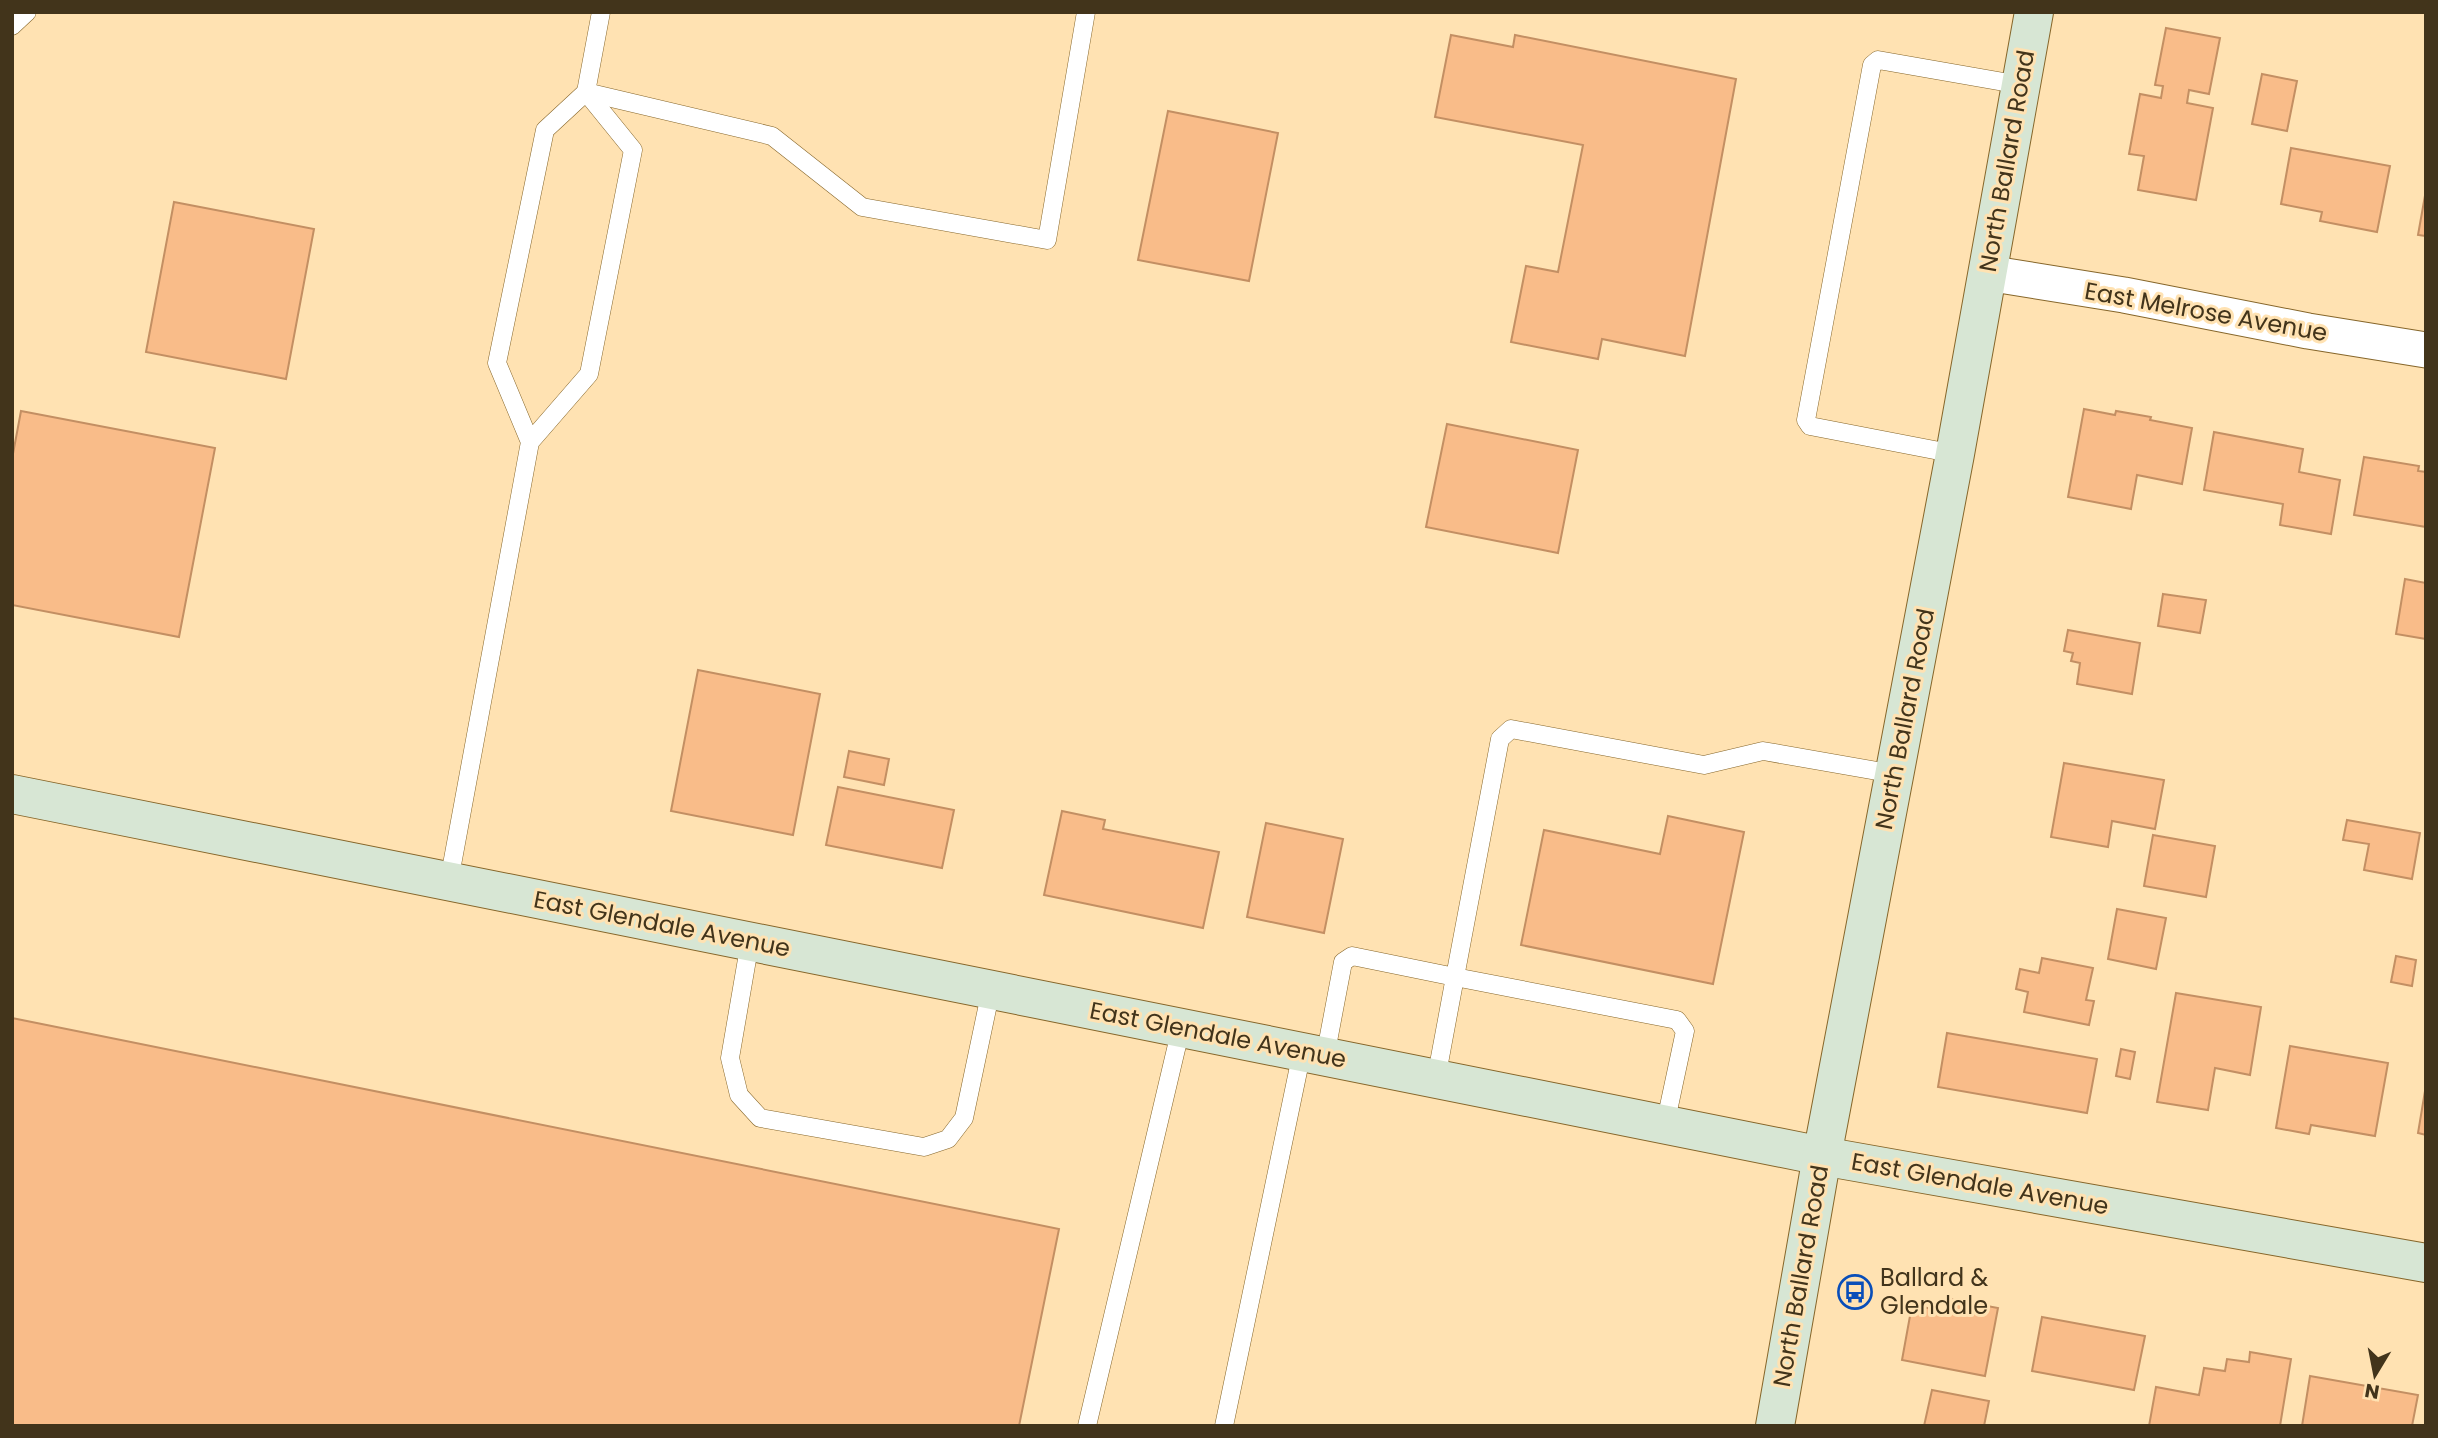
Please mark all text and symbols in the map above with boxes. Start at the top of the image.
street label: North Ballard Road [1971,47,2042,274]
street label: East Melrose Avenue [2082,274,2330,349]
street label: North Ballard Road [1867,605,1942,832]
street label: East Glendale Avenue [531,882,793,965]
street label: East Glendale Avenue [1087,993,1349,1076]
street label: East Glendale Avenue [1849,1145,2111,1222]
street label: North Ballard Road [1765,1162,1836,1389]
place label: Ballard & Glendale [1880,1261,1989,1322]
bus stop icon: Ballard & Glendale [1836,1273,1874,1311]
north arrow [2340,1340,2410,1410]
text: N [2363,1377,2382,1406]

